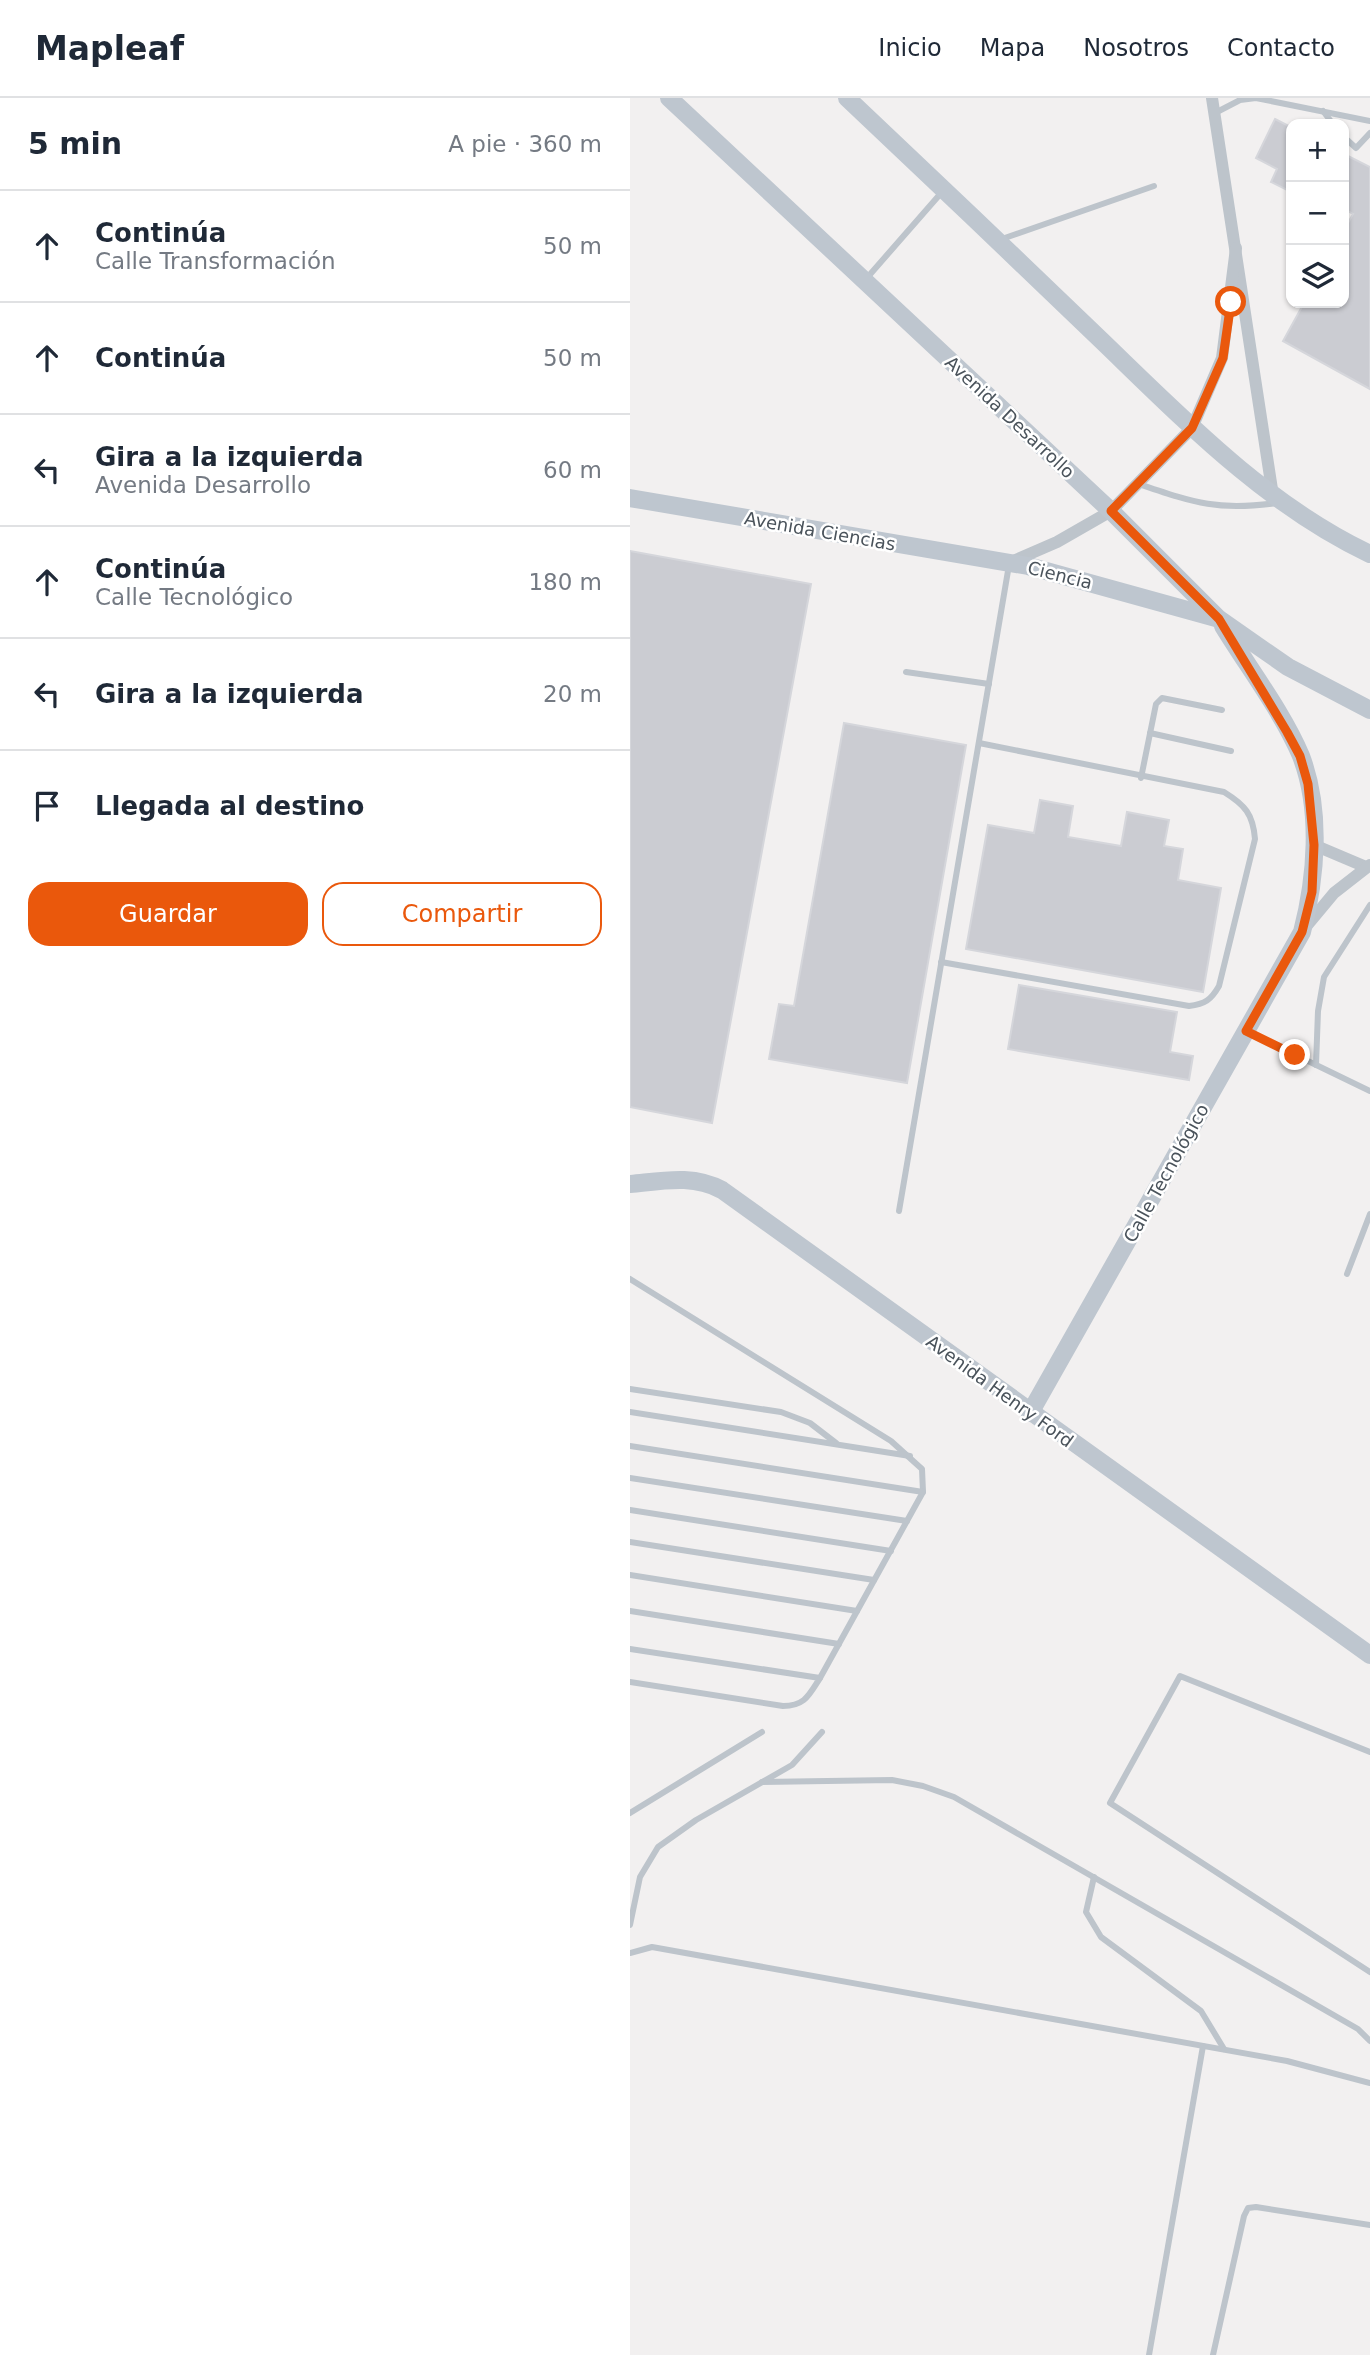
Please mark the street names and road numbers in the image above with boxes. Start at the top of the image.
street label: Avenida Desarrollo [941,352,1079,482]
street label: Avenida Ciencias [743,507,897,555]
street label: Ciencia [1025,557,1095,593]
street label: Calle Tecnológico [1119,1100,1213,1246]
street label: Avenida Henry Ford [922,1331,1078,1451]

